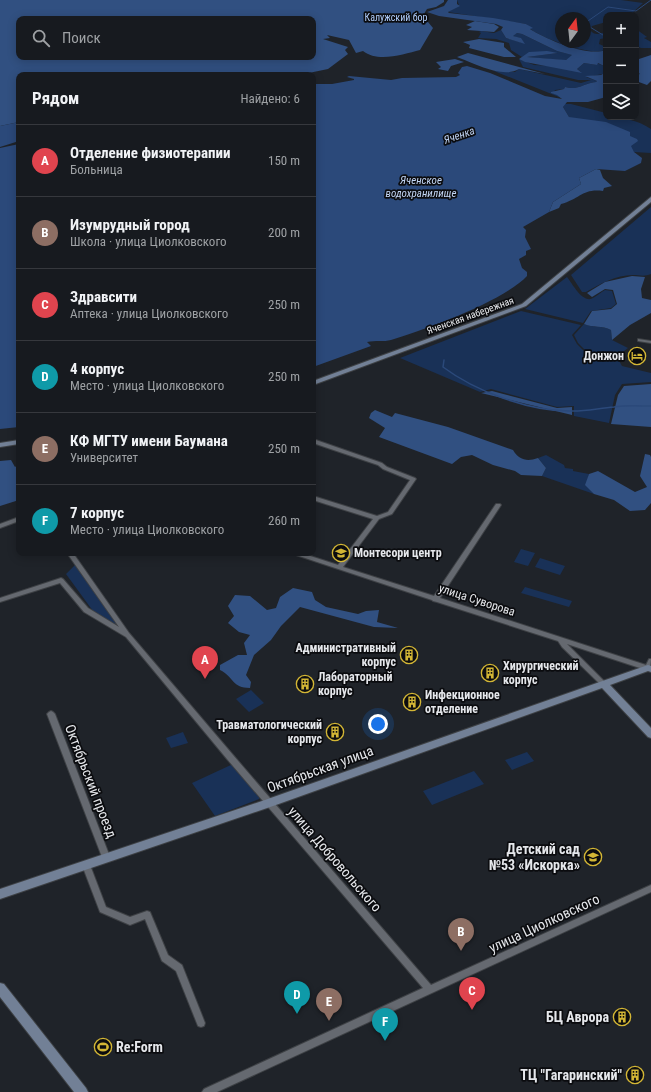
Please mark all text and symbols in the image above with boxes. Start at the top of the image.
park label: Калужский бор [365,12,428,23]
north arrow [555,12,591,48]
map controls [603,12,639,120]
button: + [603,12,639,48]
search box [16,16,316,60]
icon: search [30,27,52,49]
text: Поиск [62,29,101,47]
button: − [603,48,639,84]
button: layers [603,84,639,120]
text: Рядом [32,88,79,108]
text: Найдено: 6 [240,91,300,106]
water label: Яченка [441,124,476,147]
text: Отделение физиотерапии [70,144,230,162]
text: A [41,153,49,168]
text: 150 m [268,153,300,168]
text: Больница [70,162,123,177]
water label: Яченское водохранилище [386,174,456,200]
text: Изумрудный город [70,216,190,234]
text: B [41,225,49,240]
text: 200 m [268,225,300,240]
text: Школа · улица Циолковского [70,234,227,249]
text: Здравсити [70,288,137,306]
street label: Яченская набережная [425,295,515,336]
text: C [41,297,49,312]
text: 250 m [268,297,300,312]
text: Аптека · улица Циолковского [70,306,228,321]
hotel icon: Донжон [627,346,647,366]
place label: Донжон [583,349,624,363]
text: 4 корпус [70,360,124,378]
text: D [41,369,49,384]
text: 250 m [268,369,300,384]
text: Место · улица Циолковского [70,378,224,393]
text: КФ МГТУ имени Баумана [70,432,228,450]
text: E [42,441,48,456]
text: 250 m [268,441,300,456]
text: Университет [70,450,138,465]
text: 7 корпус [70,504,124,522]
text: F [42,513,48,528]
text: 260 m [268,513,300,528]
text: Место · улица Циолковского [70,522,224,537]
school or university icon: Монтесори центр [331,543,351,563]
place label: Монтесори центр [354,546,442,560]
street label: улица Суворова [437,581,517,619]
place label: Административный корпус [296,641,396,669]
building icon: Административный корпус [399,645,419,665]
pin: A [192,646,218,679]
place label: Хирургический корпус [503,659,579,687]
building icon: Хирургический корпус [480,663,500,683]
place label: Лабораторный корпус [318,670,392,698]
building icon: Лабораторный корпус [295,674,315,694]
place label: Инфекционное отделение [425,688,500,716]
building icon: Инфекционное отделение [402,692,422,712]
your location [368,714,388,734]
place label: Травматологический корпус [216,718,322,746]
street label: Октябрьский проезд [62,722,120,840]
building icon: Травматологический корпус [325,722,345,742]
street label: Октябрьская улица [265,742,375,796]
street label: улица Добровольского [285,803,385,915]
place label: Детский сад №53 «Искорка» [489,841,580,873]
school or university icon: Детский сад №53 «Искорка» [583,847,603,867]
street label: улица Циолковского [486,890,602,956]
pin: B [448,918,474,951]
pin: C [459,977,485,1010]
pin: D [284,981,310,1014]
pin: E [316,988,342,1021]
building icon: БЦ Аврора [612,1007,632,1027]
pin: F [372,1008,398,1041]
place label: БЦ Аврора [546,1009,609,1025]
sports icon: Re:Form [93,1037,113,1057]
place label: Re:Form [116,1039,163,1055]
building icon: ТЦ "Гагаринский" [625,1065,645,1085]
place label: ТЦ "Гагаринский" [520,1067,623,1083]

